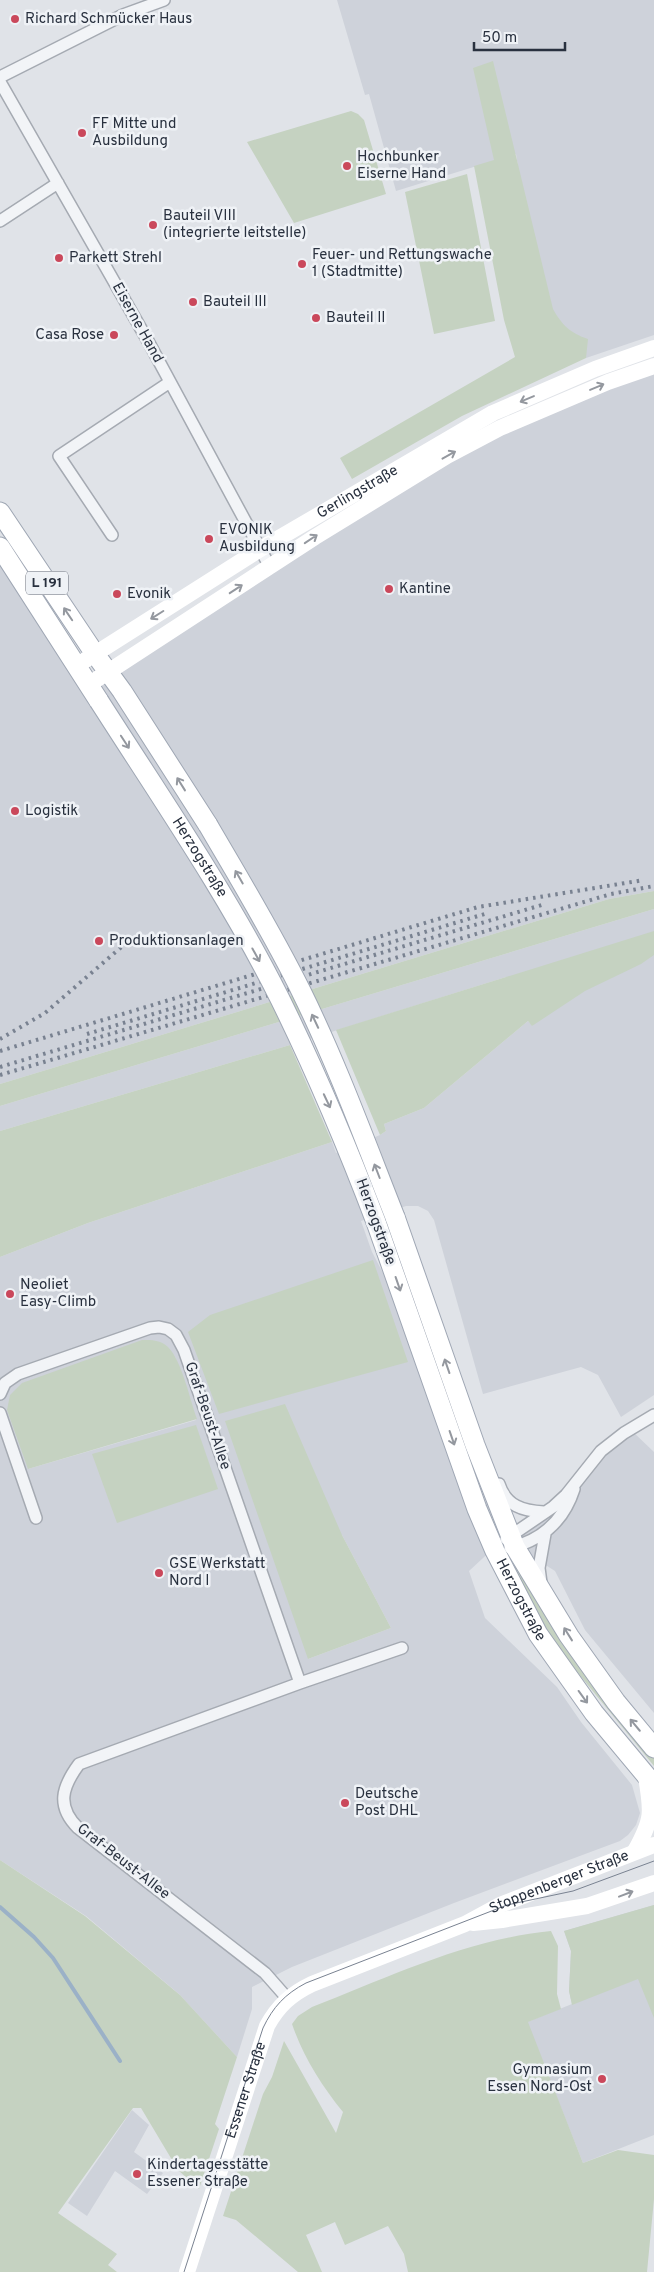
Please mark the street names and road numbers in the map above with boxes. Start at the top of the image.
street label: Eiserne Hand [107,279,167,367]
street label: Gerlingstraße [314,461,402,523]
road number: L 191 [26,572,68,594]
street label: Herzogstraße [167,814,231,901]
street label: Herzogstraße [351,1176,399,1268]
street label: Graf-Beust-Allee [180,1359,234,1473]
street label: Herzogstraße [491,1555,550,1645]
street label: Graf-Beust-Allee [73,1820,173,1904]
street label: Stoppenberger Straße [486,1846,632,1918]
street label: Essener Straße [221,2039,271,2141]

